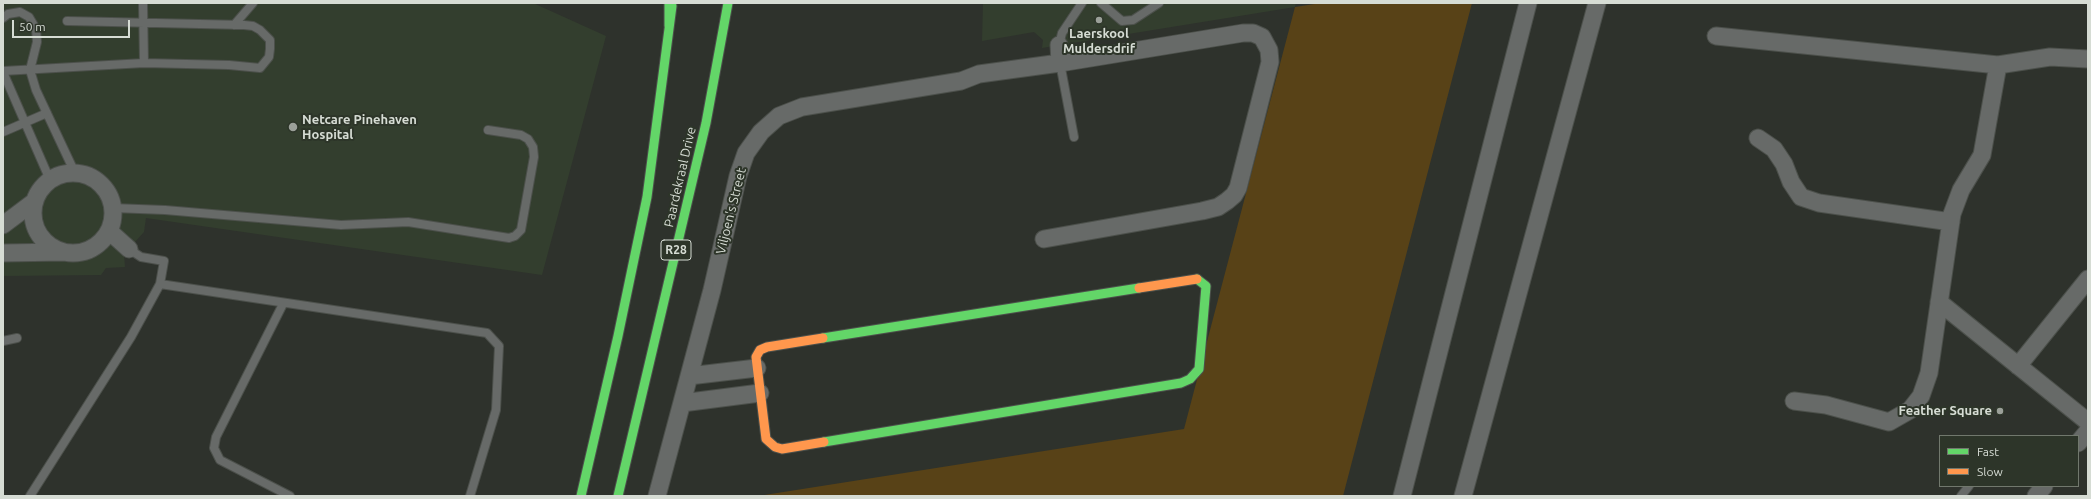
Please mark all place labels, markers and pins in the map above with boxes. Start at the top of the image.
marker: Laerskool Muldersdrif [1094,15,1104,25]
place label: Laerskool Muldersdrif [1063,26,1135,57]
place label: Netcare Pinehaven Hospital [302,112,417,143]
marker: Netcare Pinehaven Hospital [287,121,299,133]
place label: Feather Square [1899,403,1992,419]
marker: Feather Square [1995,406,2005,416]

